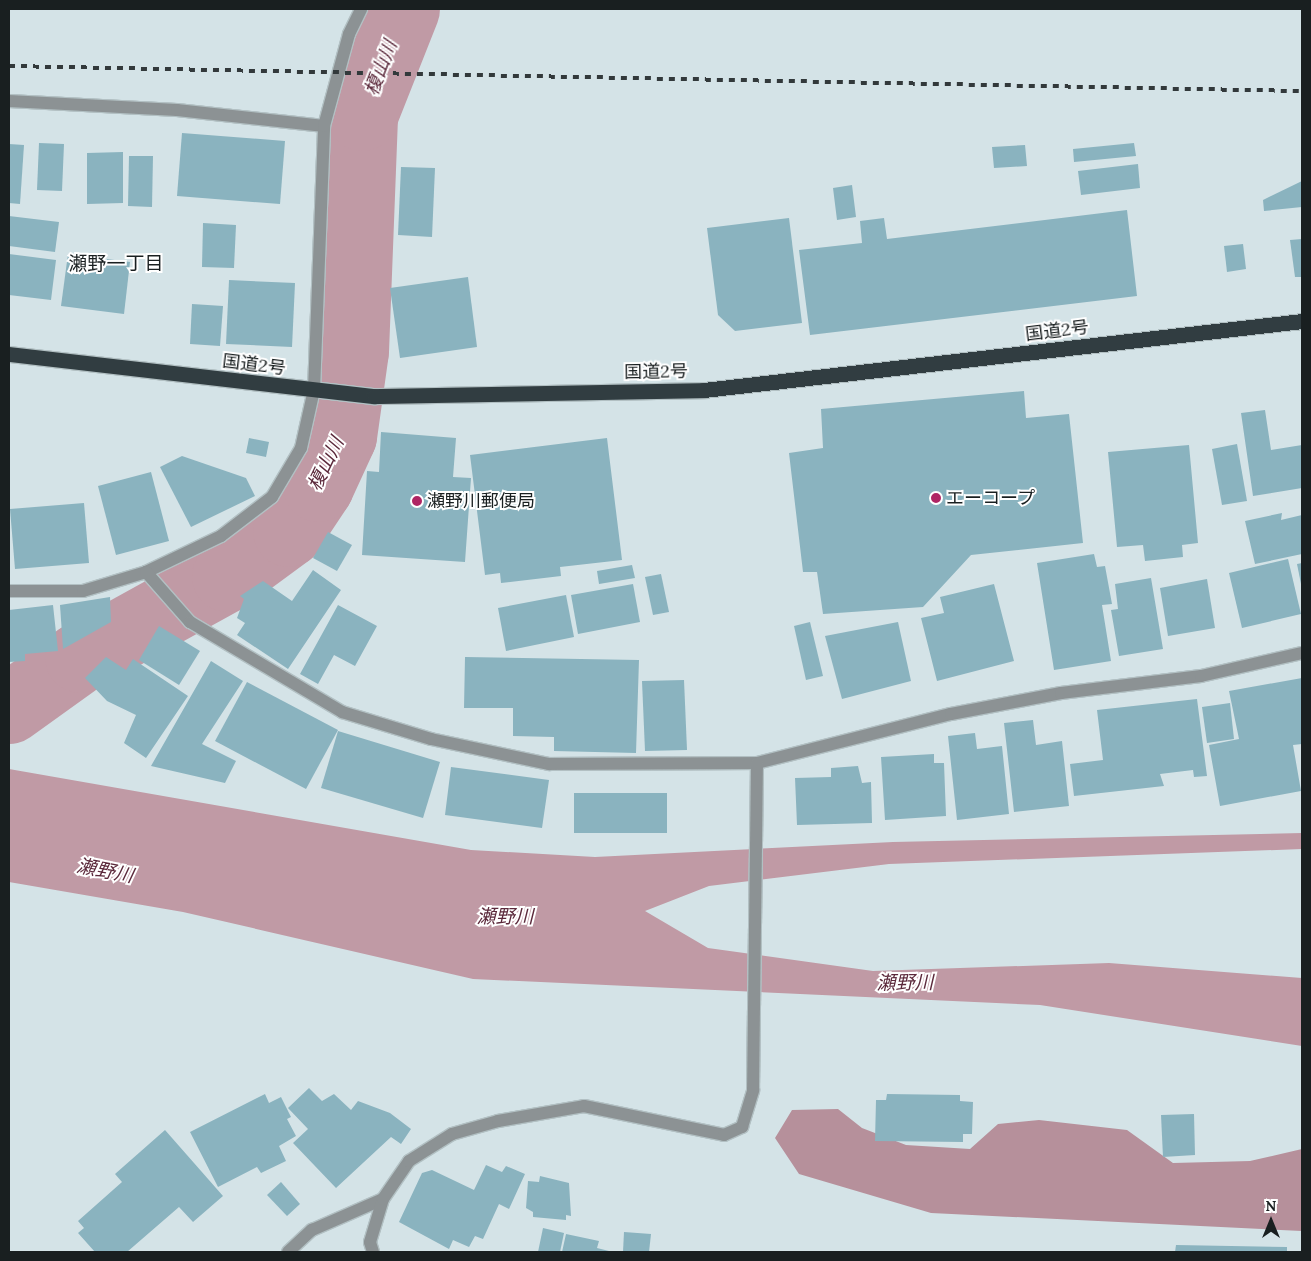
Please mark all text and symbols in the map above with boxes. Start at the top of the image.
water label: 榎山川 [360,37,402,99]
district label: 瀬野一丁目 [69,253,163,275]
street label: 国道2号 [1024,316,1090,346]
street label: 国道2号 [221,350,287,380]
street label: 国道2号 [624,361,688,383]
water label: 榎山川 [303,433,349,495]
place label: エーコープ [946,487,1036,509]
place label: 瀬野川郵便局 [427,490,535,512]
marker: エーコープ [930,492,942,504]
marker: 瀬野川郵便局 [411,495,423,507]
water label: 瀬野川 [75,854,135,888]
water label: 瀬野川 [477,906,533,928]
water label: 瀬野川 [876,971,934,995]
north arrow [1246,1196,1296,1246]
text: N [1266,1197,1276,1215]

